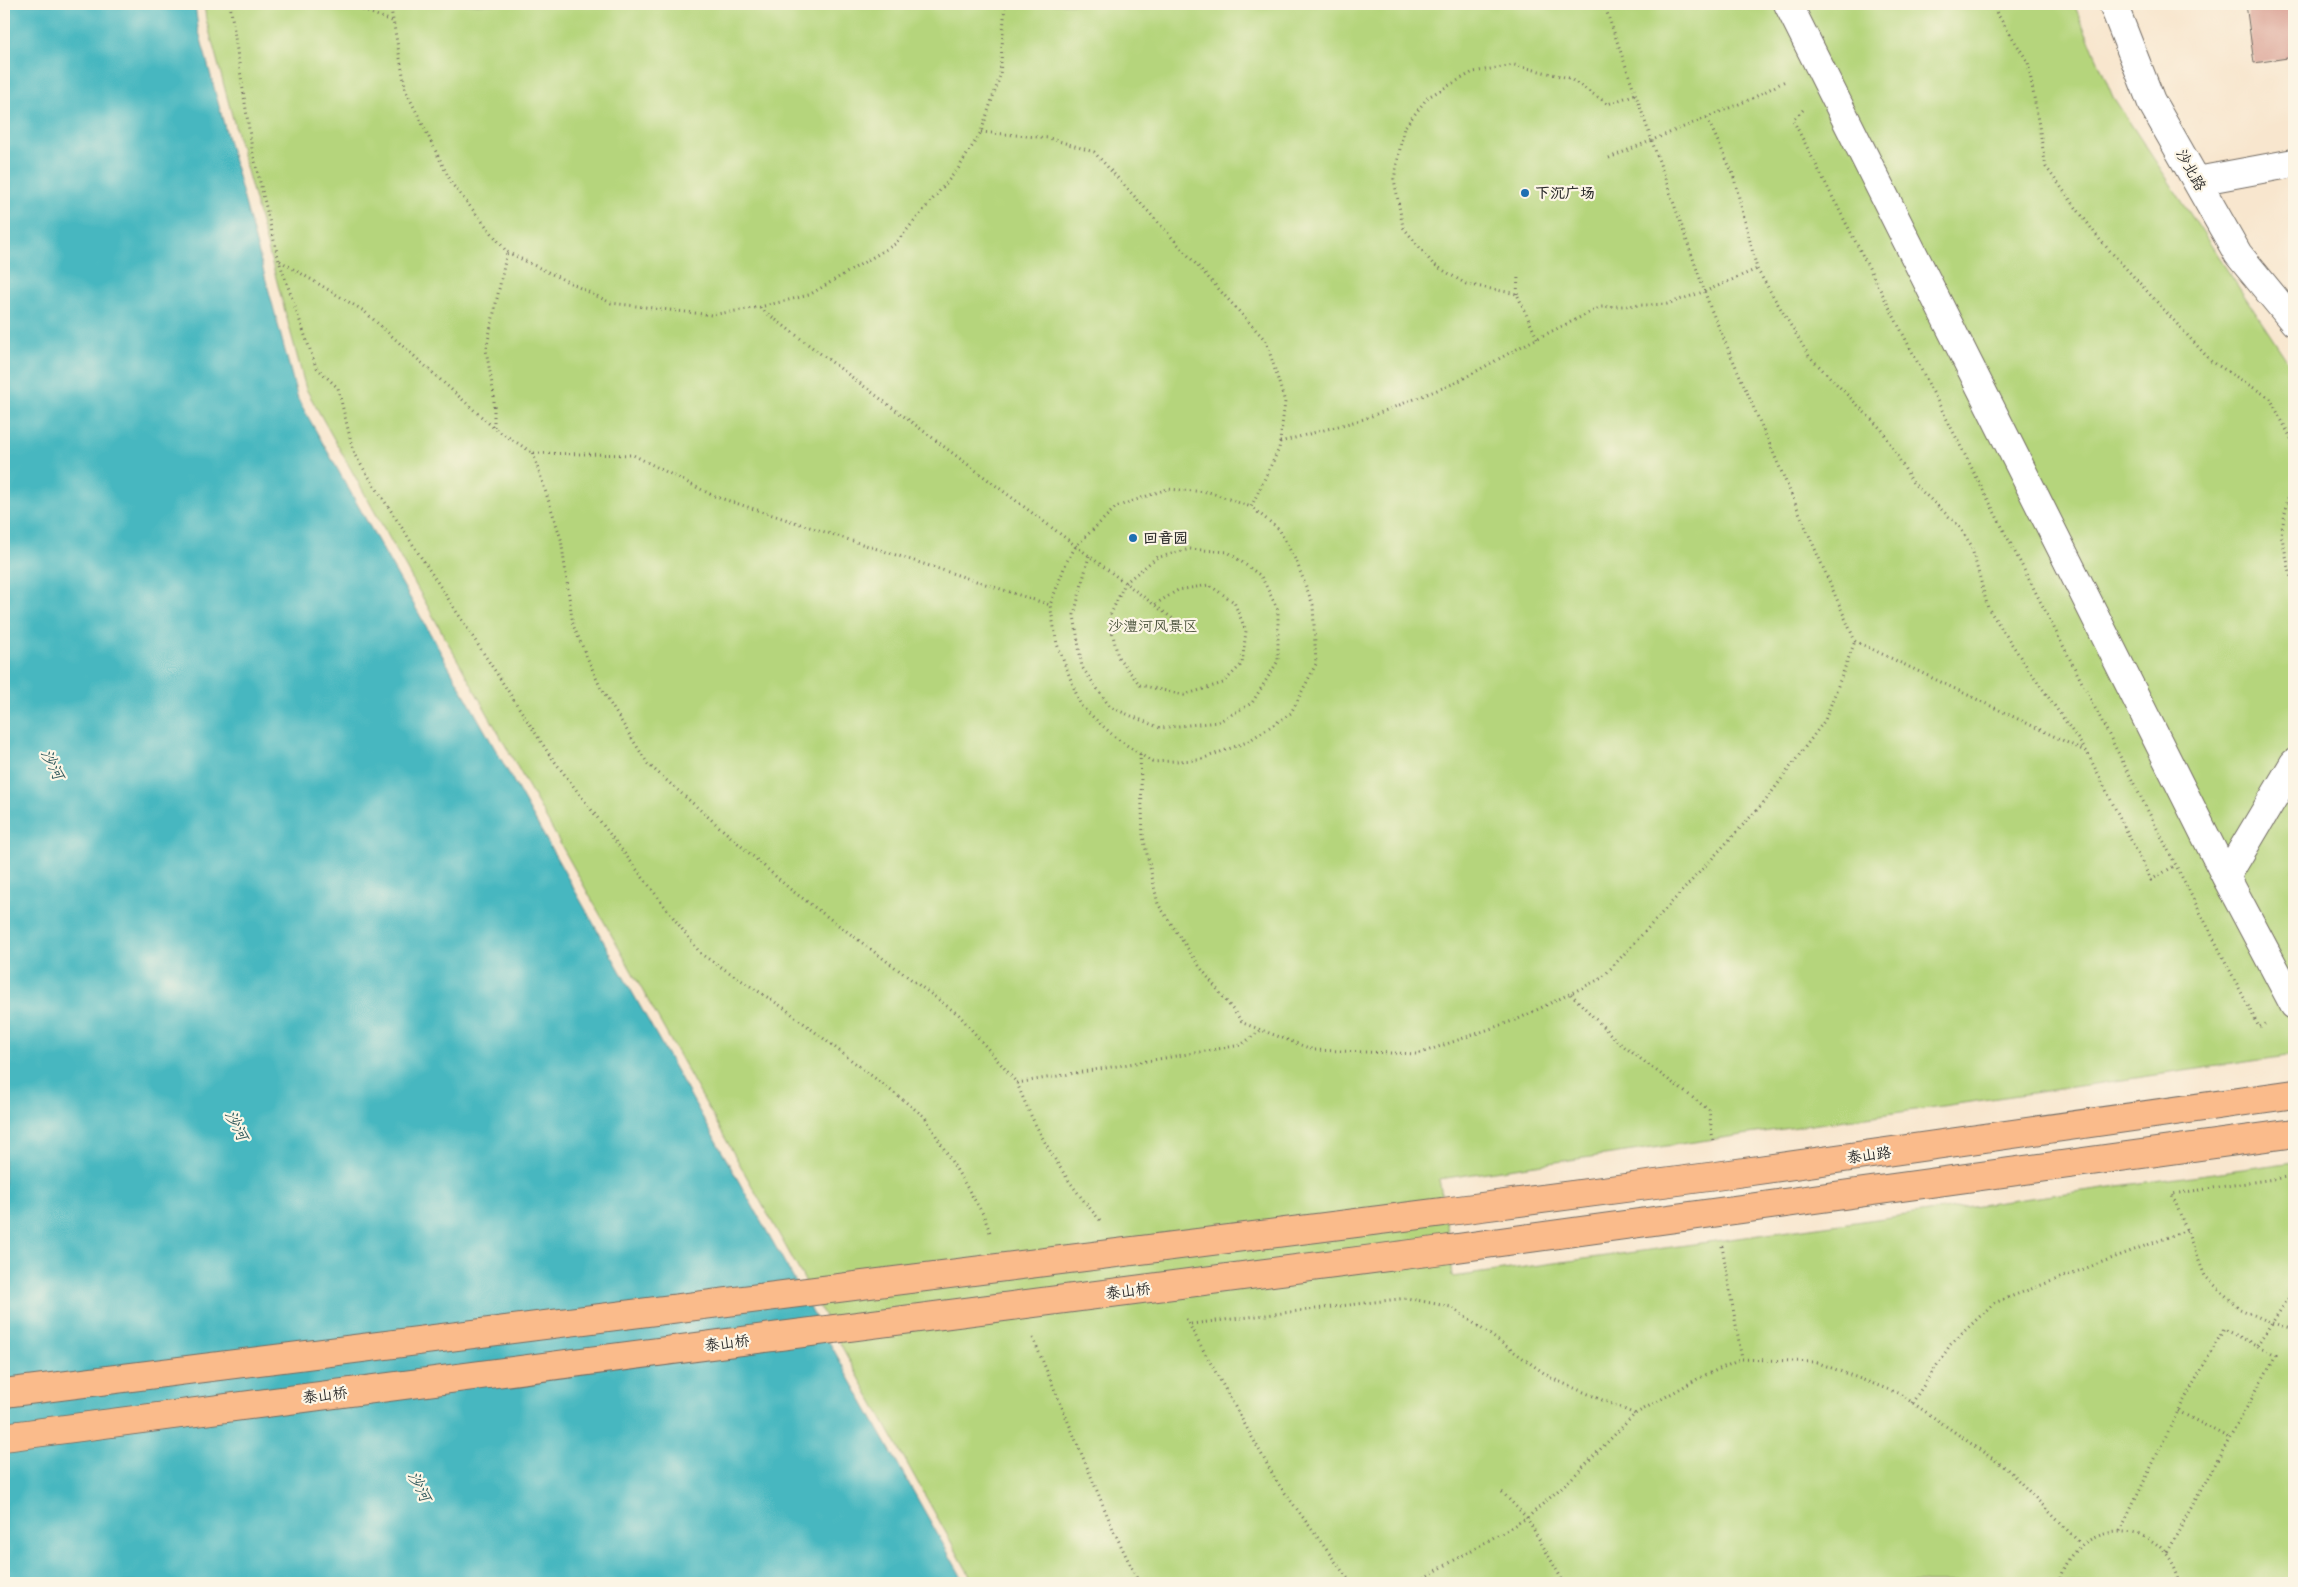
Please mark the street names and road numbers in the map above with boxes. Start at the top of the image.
street label: 沙北路 [2171,144,2213,195]
street label: 泰山路 [1845,1139,1893,1168]
street label: 泰山桥 [1104,1275,1152,1304]
street label: 泰山桥 [703,1327,751,1356]
street label: 泰山桥 [301,1379,349,1408]

